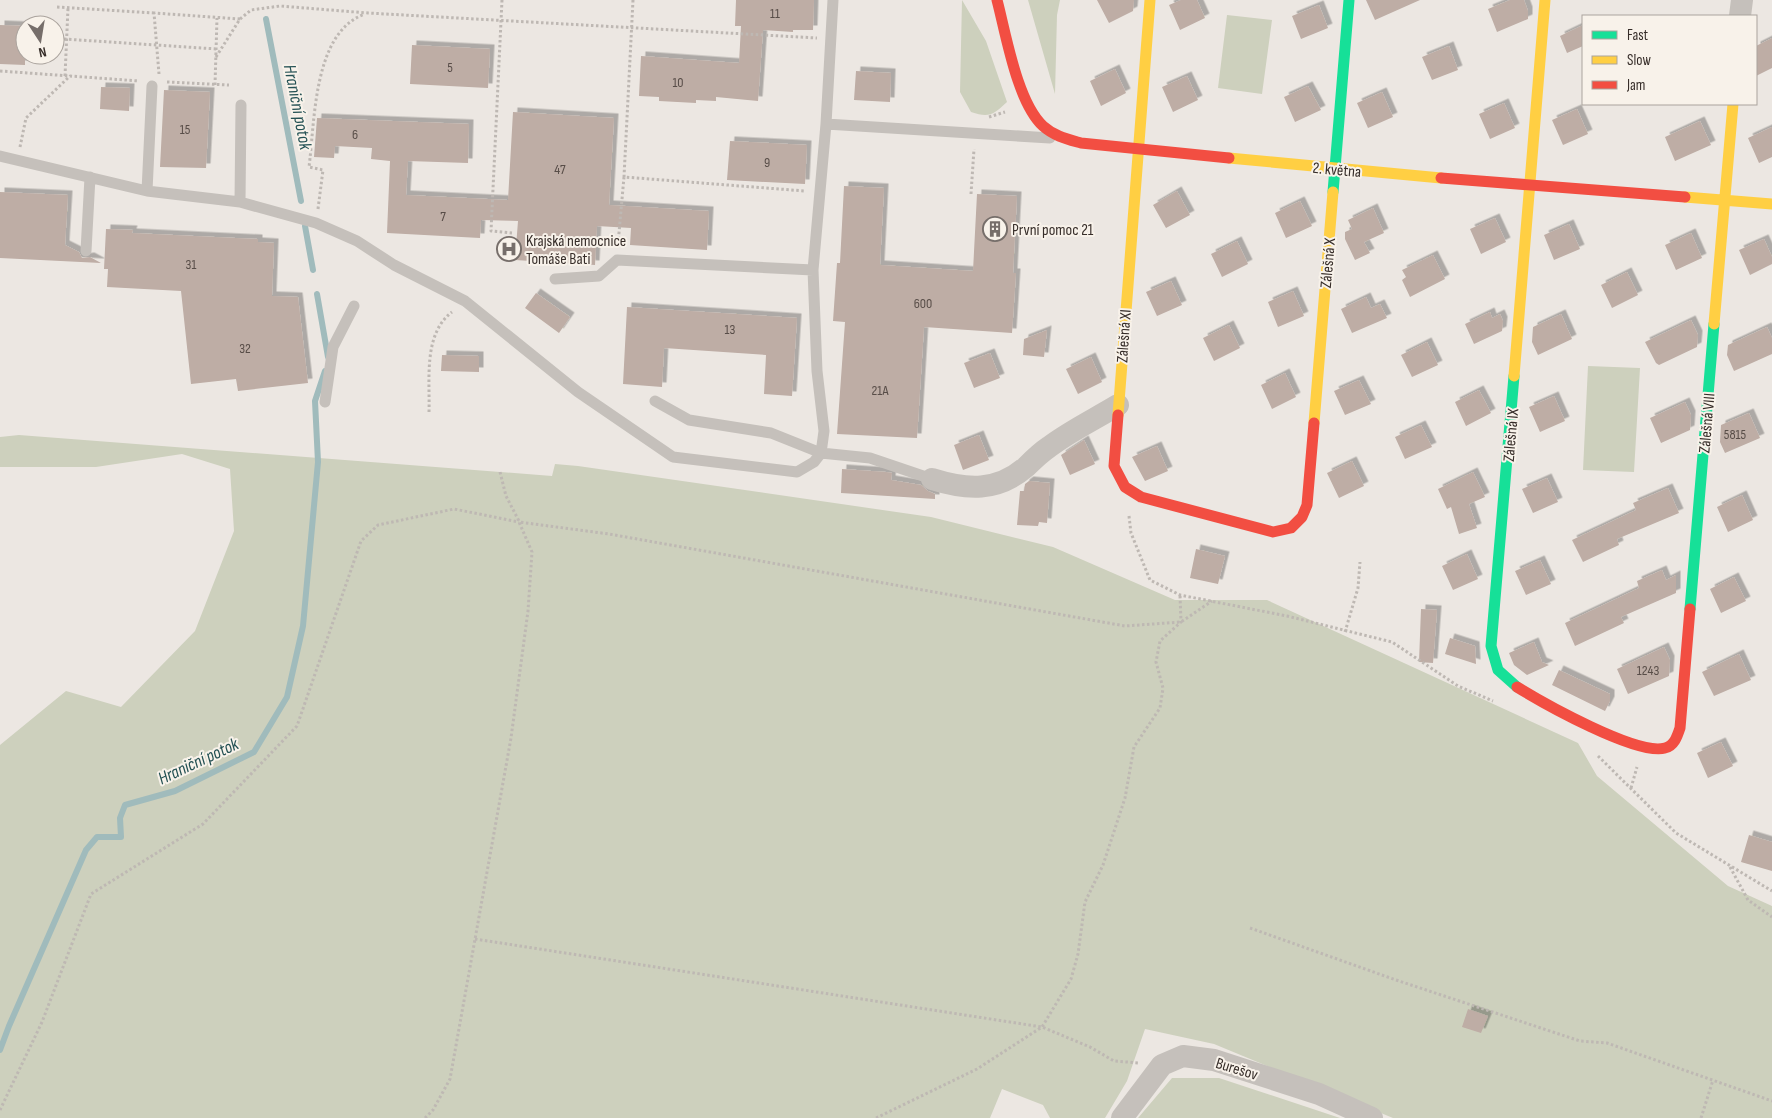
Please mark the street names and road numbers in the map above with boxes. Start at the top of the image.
street label: 2. května [1312,159,1362,182]
street label: Zálešná X [1317,237,1340,289]
street label: Zálešná XI [1113,309,1136,363]
street label: Zálešná VIII [1695,392,1720,454]
street label: Zálešná IX [1500,408,1523,463]
street label: Burešov [1213,1054,1260,1085]

